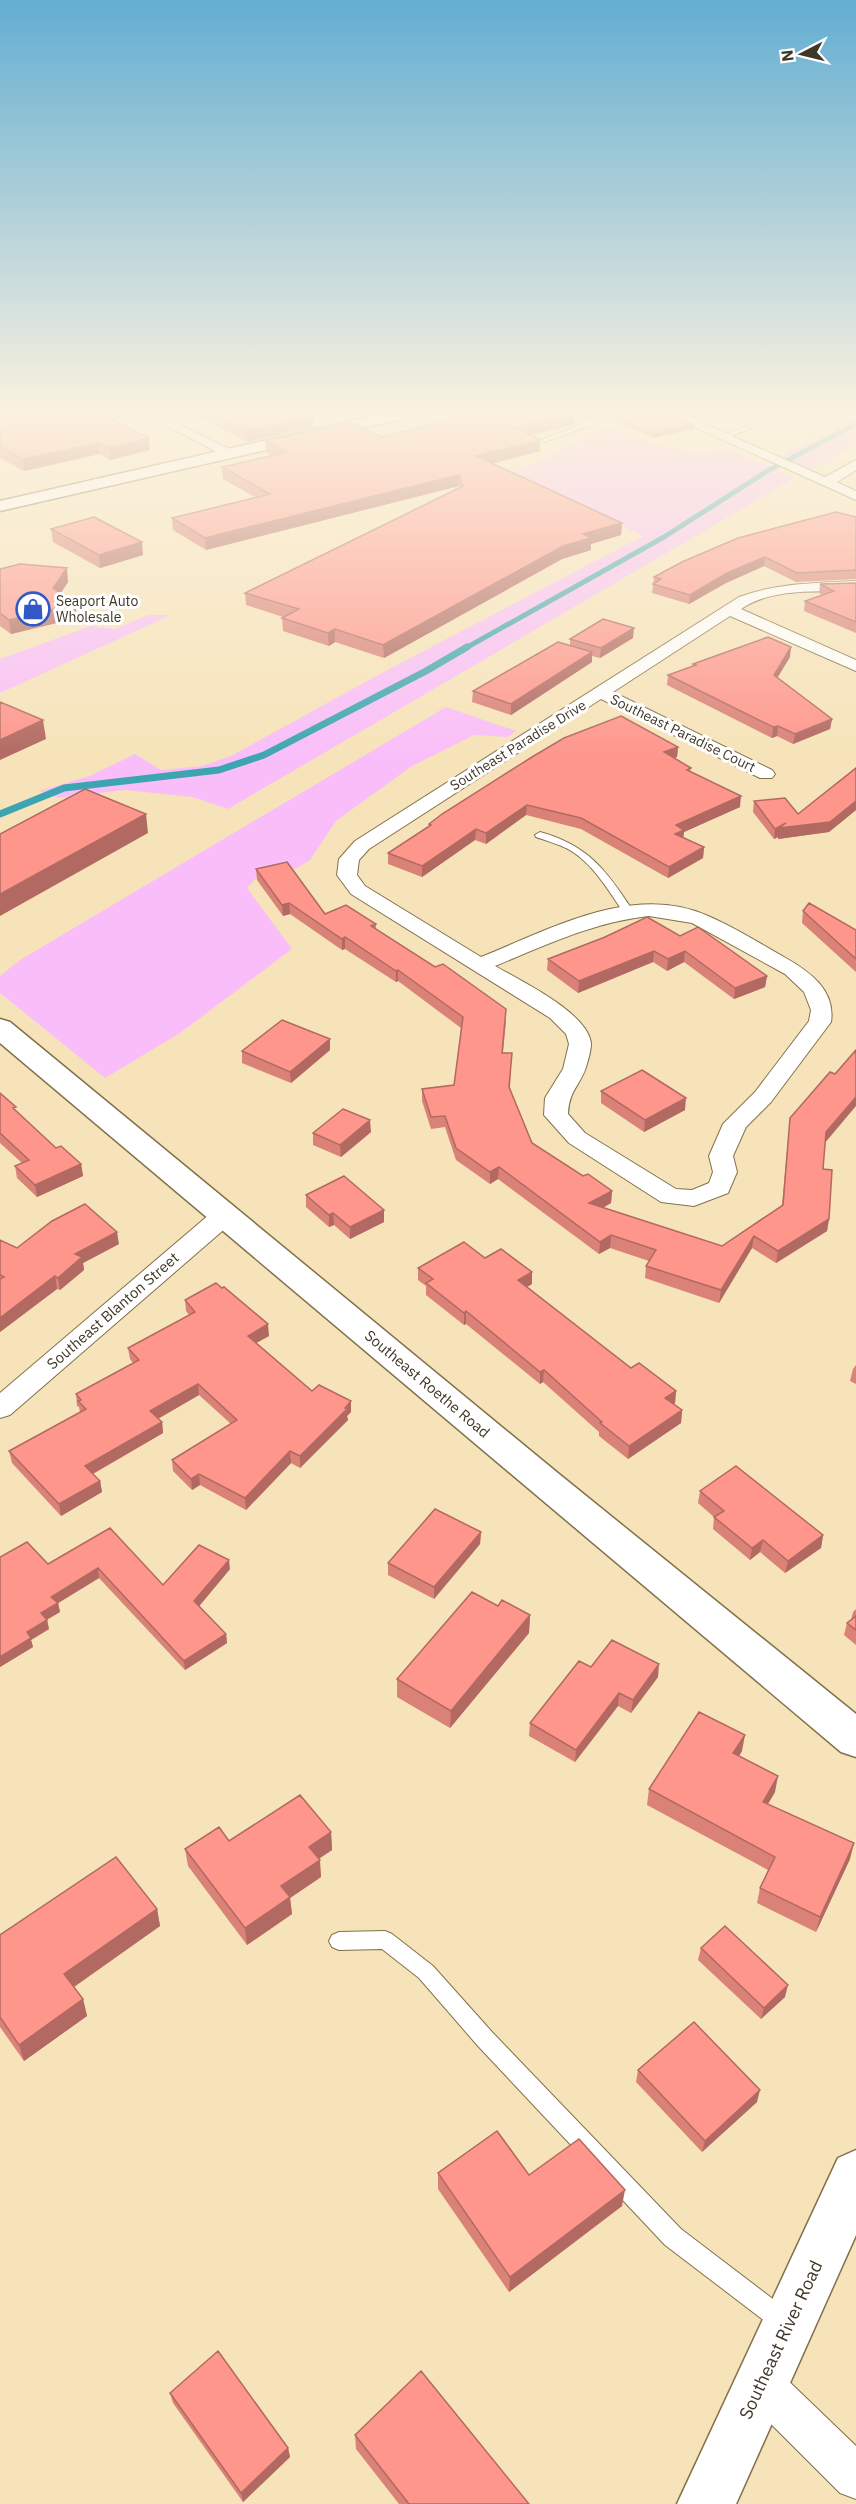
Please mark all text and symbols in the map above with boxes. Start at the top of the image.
north arrow [772,24,832,84]
text: N [776,49,798,63]
shop icon: Seaport Auto Wholesale [15,591,51,627]
place label: Seaport Auto Wholesale [56,592,138,626]
street label: Southeast Paradise Court [607,690,759,776]
street label: Southeast Paradise Drive [447,696,590,794]
street label: Southeast Blanton Street [43,1248,183,1373]
street label: Southeast Roethe Road [361,1326,494,1442]
street label: Southeast River Road [734,2257,827,2423]

